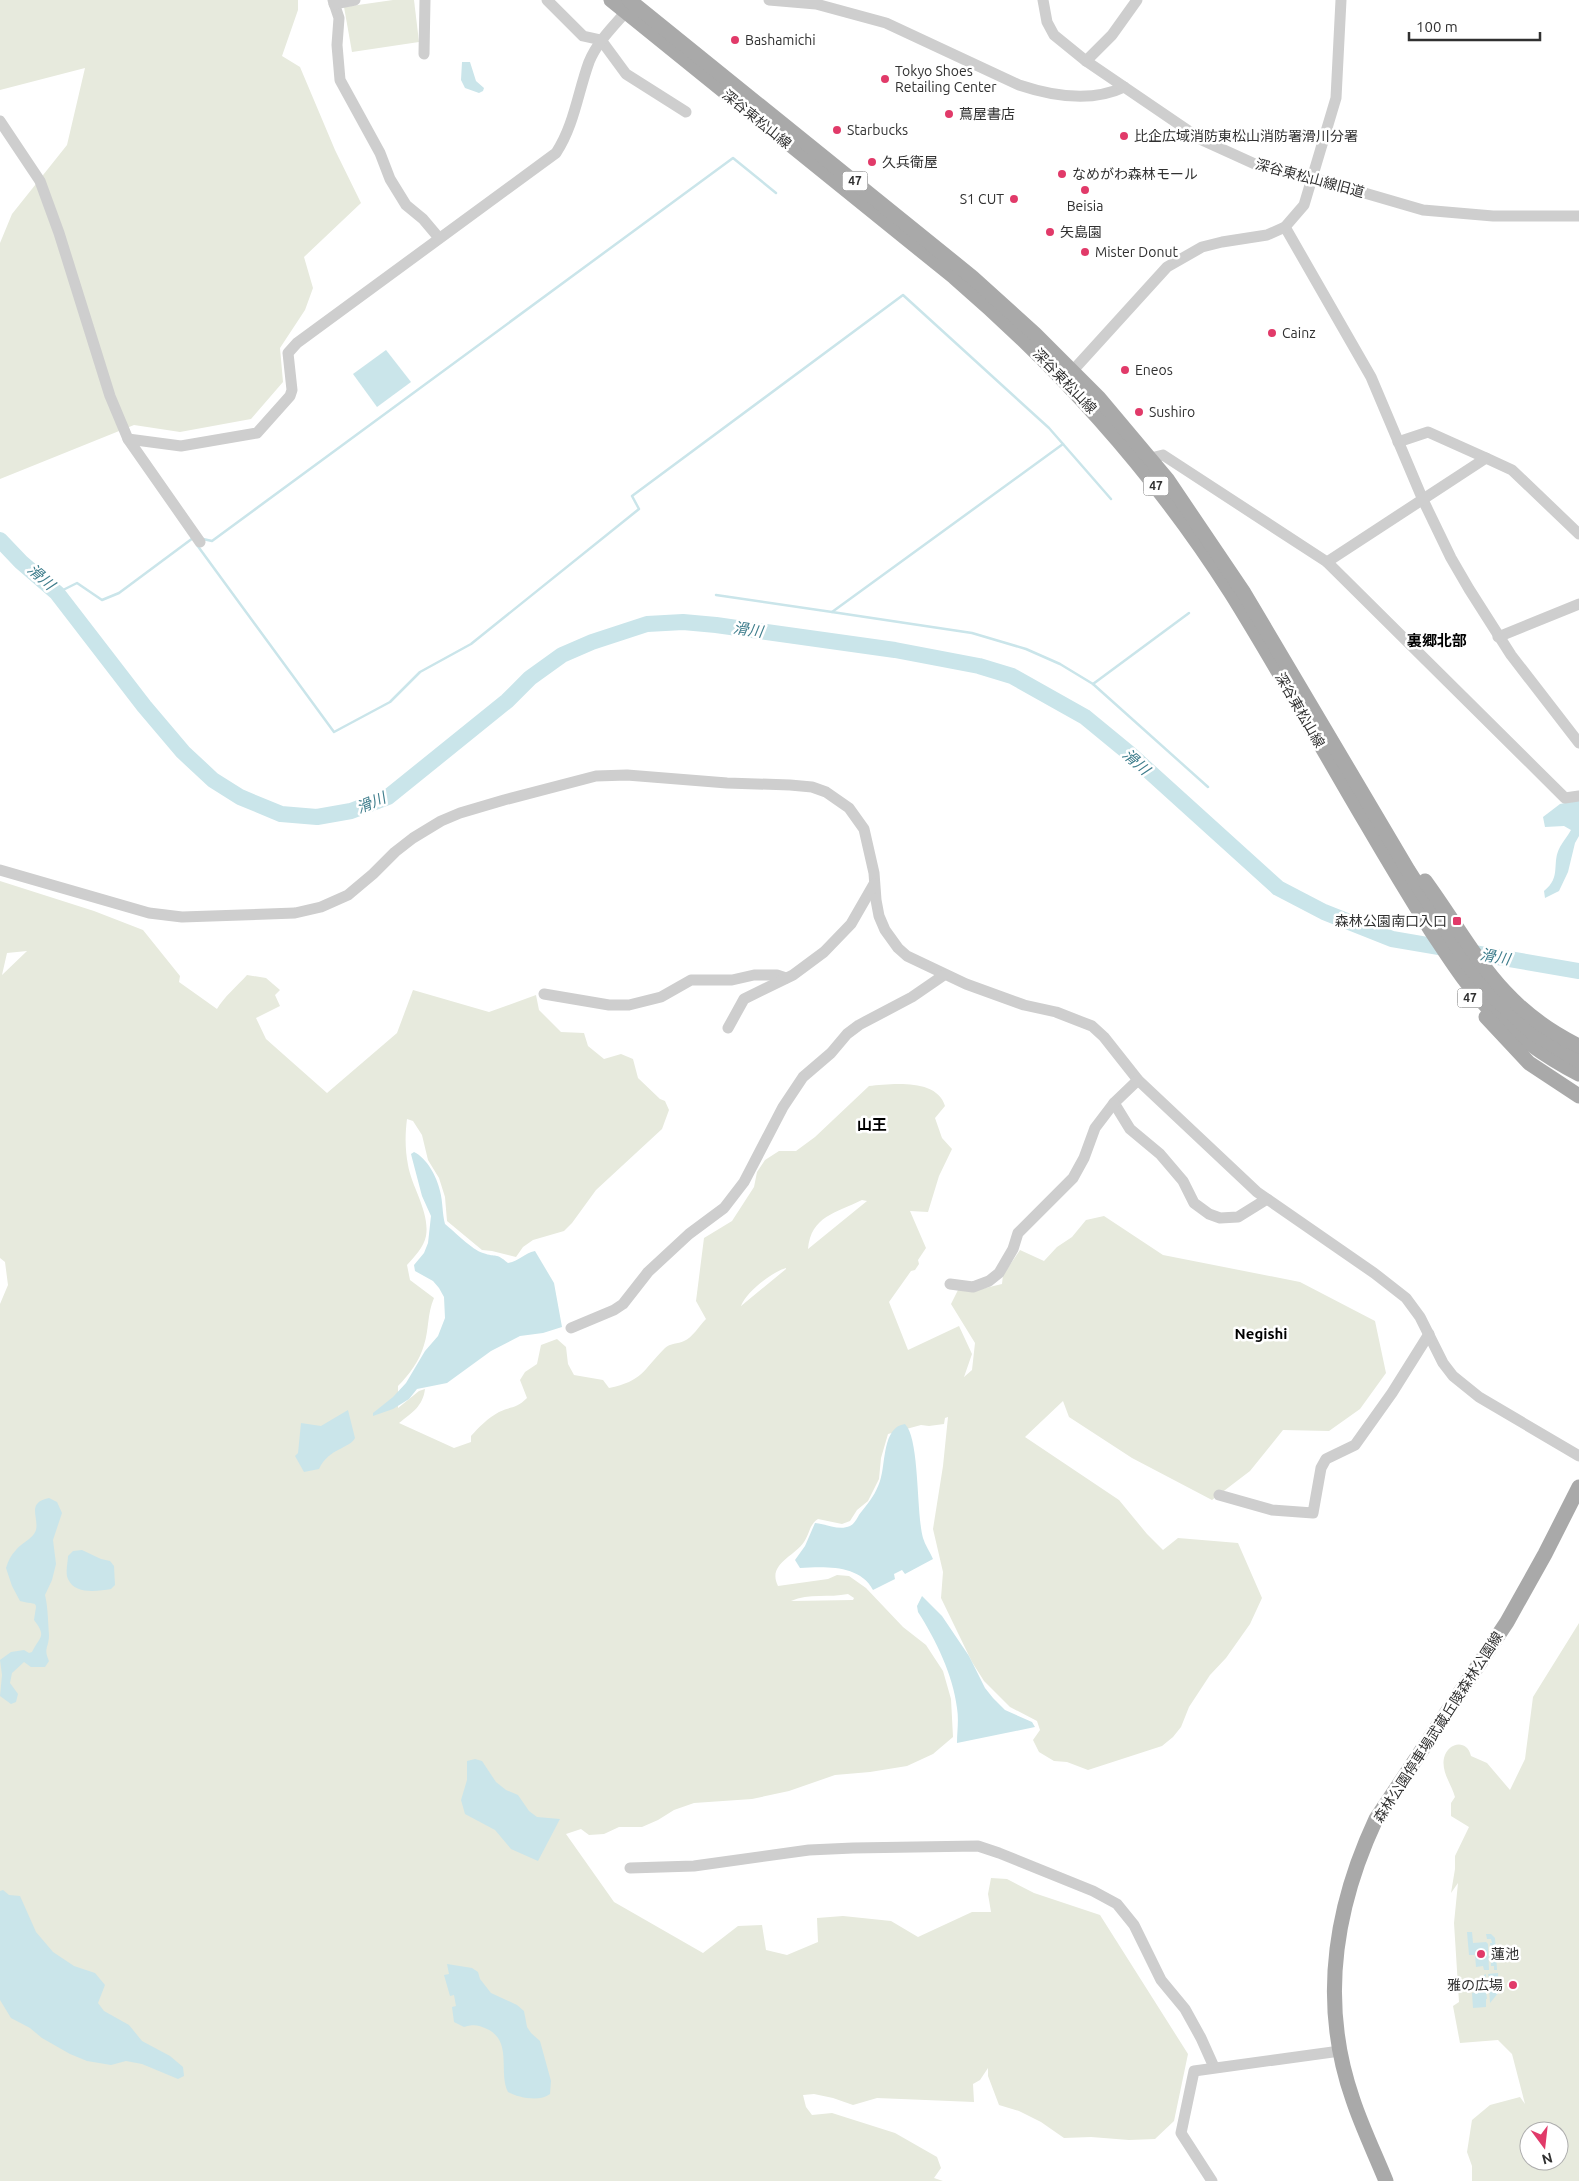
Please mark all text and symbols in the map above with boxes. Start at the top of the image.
scale bar [1409,10,1540,42]
text: 100 m [1416,18,1458,35]
place label: Bashamichi [745,32,816,48]
marker: Bashamichi [729,34,741,46]
place label: Tokyo Shoes Retailing Center [895,63,997,95]
marker: Tokyo Shoes Retailing Center [879,73,891,85]
street label: 深谷東松山線 [719,86,795,152]
place label: 蔦屋書店 [959,106,1015,122]
marker: 蔦屋書店 [943,108,955,120]
place label: Starbucks [847,122,908,138]
marker: Starbucks [831,124,843,136]
place label: 比企広域消防東松山消防署滑川分署 [1134,128,1358,144]
marker: 比企広域消防東松山消防署滑川分署 [1118,130,1130,142]
place label: 久兵衛屋 [882,154,938,170]
marker: 久兵衛屋 [866,156,878,168]
street label: 深谷東松山線旧道 [1254,156,1366,200]
place label: なめがわ森林モール [1072,166,1198,182]
marker: なめがわ森林モール [1056,168,1068,180]
road number: 47 [842,172,868,190]
marker: Beisia [1079,184,1091,196]
place label: S1 CUT [960,191,1004,207]
marker: S1 CUT [1008,193,1020,205]
place label: Beisia [1067,198,1103,214]
place label: 矢島園 [1060,224,1102,240]
marker: 矢島園 [1044,226,1056,238]
place label: Mister Donut [1095,244,1178,260]
marker: Mister Donut [1079,246,1091,258]
place label: Cainz [1282,325,1316,341]
marker: Cainz [1266,327,1278,339]
street label: 深谷東松山線 [1030,345,1100,417]
place label: Eneos [1135,362,1173,378]
marker: Eneos [1119,364,1131,376]
place label: Sushiro [1149,404,1195,420]
marker: Sushiro [1133,406,1145,418]
road number: 47 [1144,476,1168,496]
water label: 滑川 [24,560,60,594]
water label: 滑川 [732,619,766,640]
district label: 裏郷北部 [1407,632,1467,649]
street label: 深谷東松山線 [1272,670,1328,750]
water label: 滑川 [1119,745,1155,779]
water label: 滑川 [354,788,390,816]
place label: 森林公園南口入口 [1335,913,1447,929]
marker: 森林公園南口入口 [1451,915,1463,927]
water label: 滑川 [1479,946,1513,968]
road number: 47 [1458,988,1482,1008]
district label: 山王 [857,1116,887,1133]
district label: Negishi [1235,1325,1287,1342]
street label: 森林公園停車場武蔵丘陵森林公園線 [1370,1629,1506,1825]
place label: 蓮池 [1491,1946,1519,1962]
marker: 蓮池 [1475,1948,1487,1960]
place label: 雅の広場 [1447,1977,1503,1993]
marker: 雅の広場 [1507,1979,1519,1991]
north arrow [1519,2121,1569,2171]
text: N [1540,2149,1554,2168]

